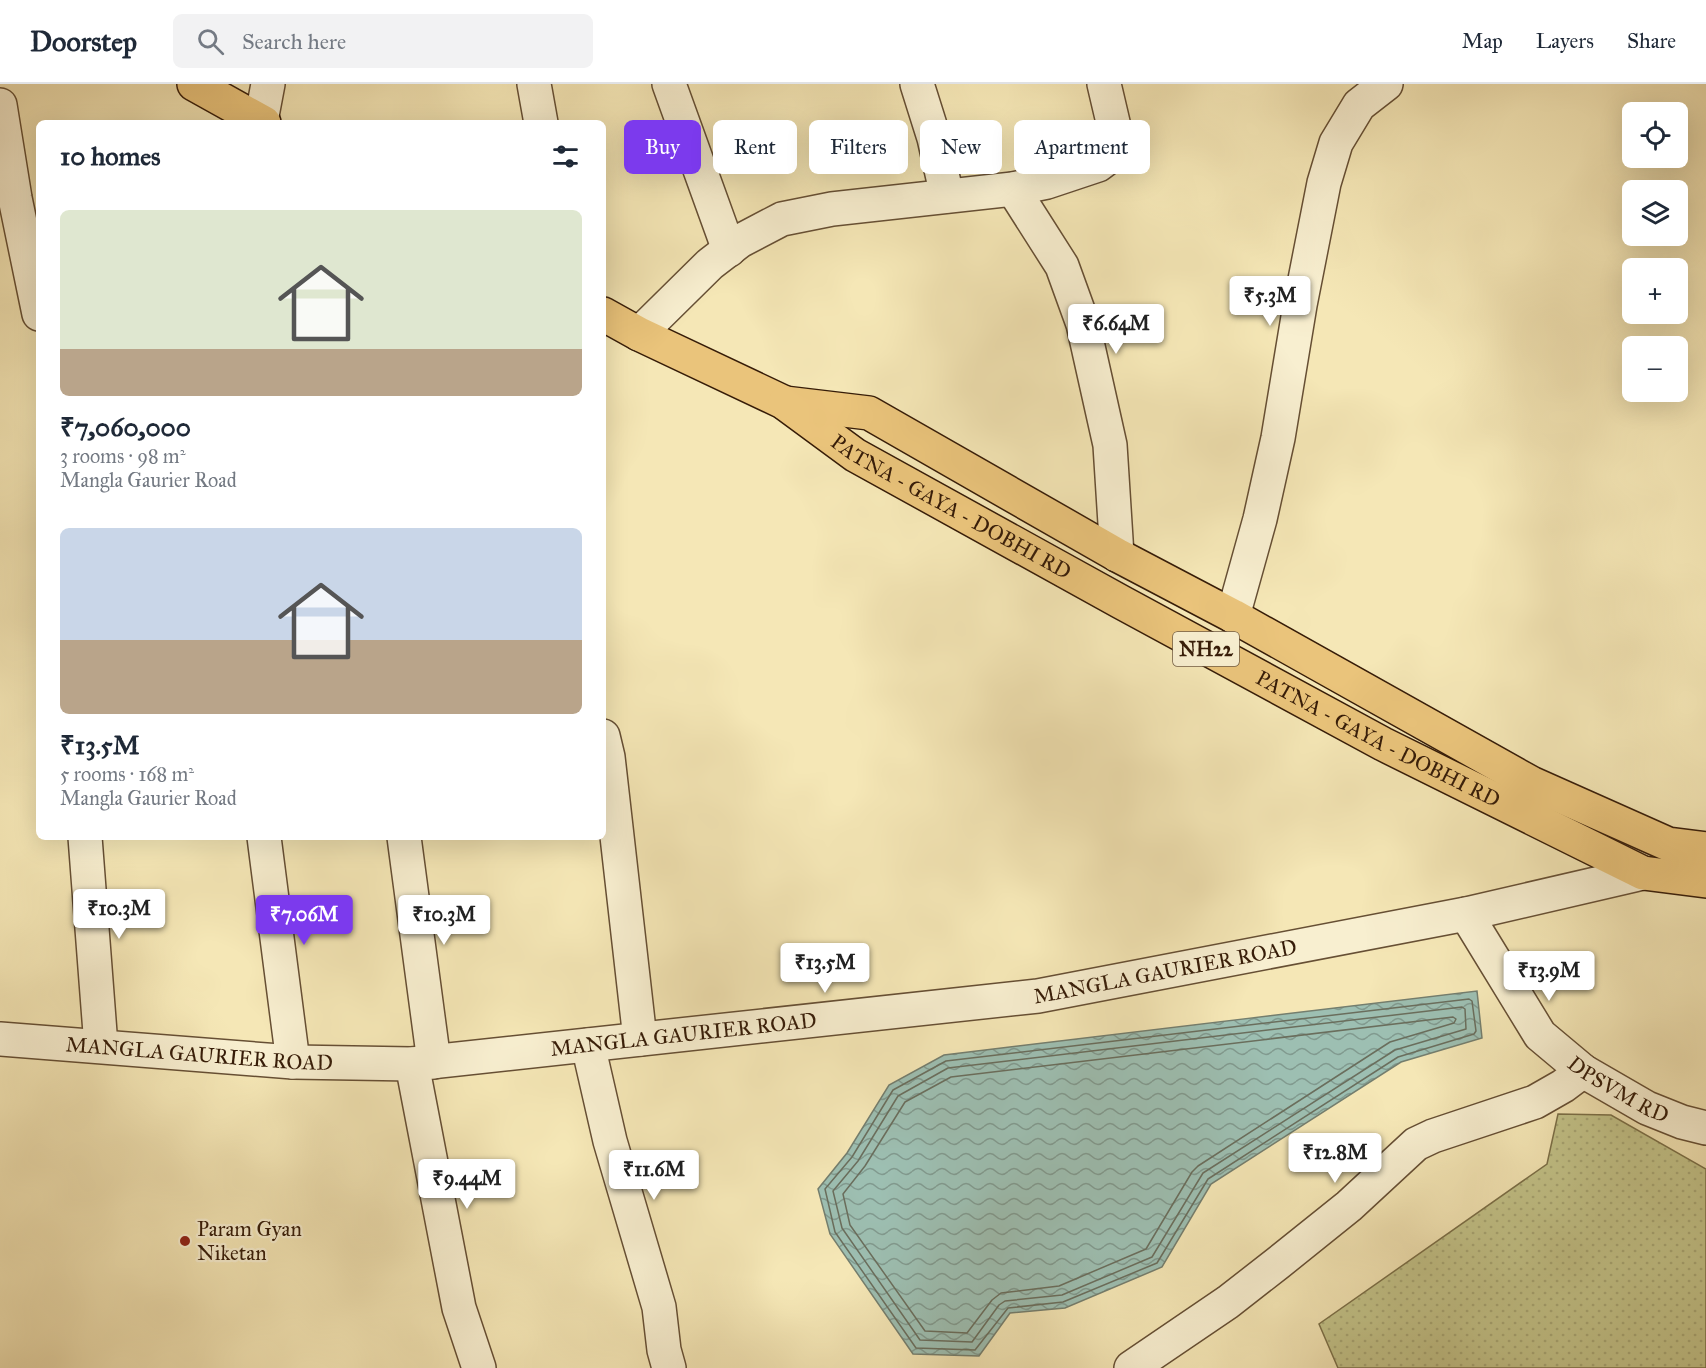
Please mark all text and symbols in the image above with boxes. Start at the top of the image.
search box [173,14,593,68]
text: Doorstep [30,24,137,59]
icon: search [194,25,227,58]
text: Search here [242,28,346,55]
text: Map [1462,28,1503,54]
text: Layers [1536,28,1594,54]
text: Share [1627,28,1676,54]
map controls [1622,102,1688,402]
button: locate [1622,102,1688,168]
chip: Buy [624,120,701,174]
chip: Rent [713,120,797,174]
chip: Filters [809,120,908,174]
chip: New [920,120,1002,174]
chip: Apartment [1014,120,1150,174]
text: 10 homes [60,140,161,172]
icon: filters [549,140,582,173]
button: layers [1622,180,1688,246]
icon: home [267,249,375,357]
button: + [1622,258,1688,324]
pin: ₹5.3M [1228,276,1312,327]
text: ₹5.3M [1243,283,1297,307]
pin: ₹6.64M [1067,304,1165,355]
text: ₹6.64M [1082,311,1150,335]
button: − [1622,336,1688,402]
text: ₹7,060,000 [60,411,191,443]
street label: PATNA - GAYA - DOBHI RD [826,429,1076,585]
text: 3 rooms · 98 m² [60,444,185,468]
text: Mangla Gaurier Road [60,468,237,492]
icon: home [267,567,375,675]
road number: NH22 [1173,632,1239,666]
street label: PATNA - GAYA - DOBHI RD [1251,665,1504,813]
text: ₹13.5M [60,729,139,761]
text: 5 rooms · 168 m² [60,762,194,786]
text: Mangla Gaurier Road [60,786,237,810]
pin: ₹10.3M [70,889,168,940]
pin: ₹7.06M [255,895,353,946]
pin: ₹10.3M [395,895,493,946]
text: ₹10.3M [87,896,151,920]
text: ₹7.06M [270,902,338,926]
text: ₹10.3M [412,902,476,926]
street label: MANGLA GAURIER ROAD [1031,934,1299,1010]
pin: ₹13.5M [776,943,874,994]
text: ₹13.5M [794,950,856,974]
pin: ₹13.9M [1500,951,1598,1002]
text: ₹13.9M [1518,958,1580,982]
street label: MANGLA GAURIER ROAD [549,1007,818,1062]
street label: MANGLA GAURIER ROAD [65,1031,333,1076]
street label: DPSVM RD [1562,1051,1673,1128]
pin: ₹12.8M [1286,1133,1384,1184]
text: ₹12.8M [1302,1140,1368,1164]
pin: ₹11.6M [605,1150,703,1201]
text: ₹11.6M [623,1157,685,1181]
pin: ₹9.44M [418,1159,516,1210]
text: ₹9.44M [432,1166,502,1190]
place label: Param Gyan Niketan [197,1216,302,1266]
marker: Param Gyan Niketan [178,1234,192,1248]

